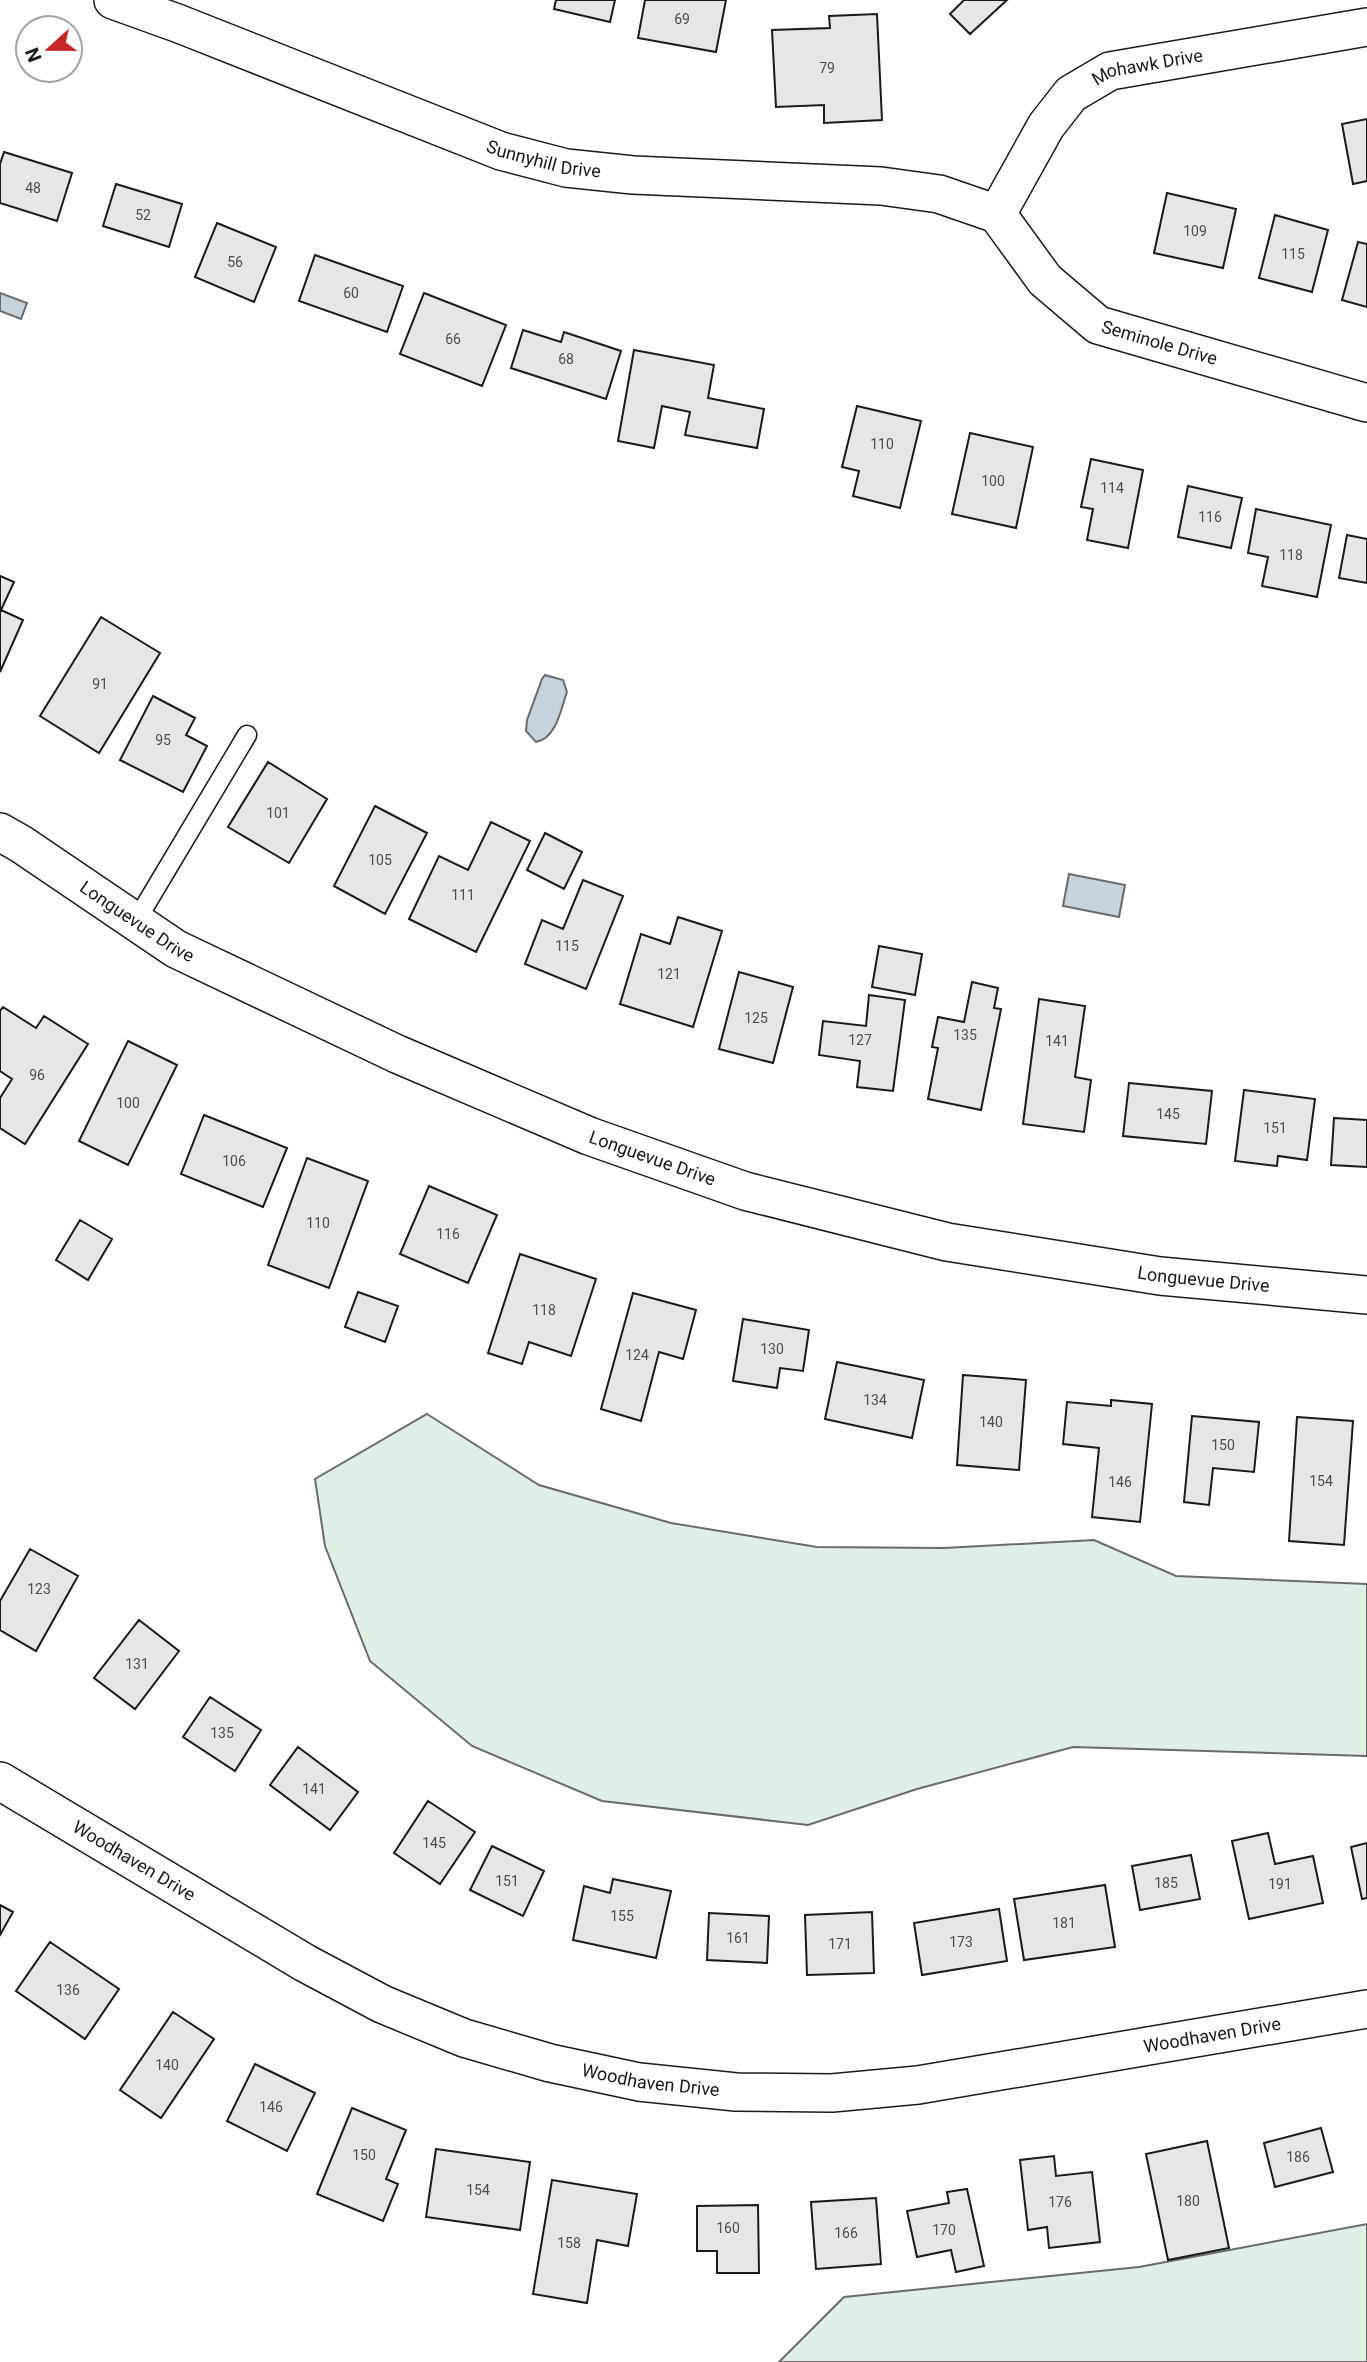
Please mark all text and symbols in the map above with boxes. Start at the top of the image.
house number: 69 [674,11,690,27]
north arrow [14,14,84,84]
street label: Mohawk Drive [1088,44,1204,89]
text: N [20,45,47,65]
house number: 79 [819,60,835,76]
street label: Sunnyhill Drive [483,135,602,182]
house number: 48 [25,180,41,196]
house number: 52 [135,207,151,223]
house number: 109 [1183,223,1207,239]
house number: 115 [1281,246,1305,262]
house number: 56 [227,254,243,270]
house number: 60 [343,285,359,301]
street label: Seminole Drive [1099,316,1220,369]
house number: 66 [445,331,461,347]
house number: 68 [558,351,574,367]
house number: 110 [870,436,894,452]
house number: 100 [981,473,1005,489]
house number: 114 [1100,480,1124,496]
house number: 116 [1198,509,1222,525]
house number: 118 [1279,547,1303,563]
house number: 91 [92,676,108,692]
house number: 95 [155,732,171,748]
house number: 101 [266,805,290,821]
house number: 105 [368,852,392,868]
street label: Longuevue Drive [76,876,198,966]
house number: 111 [451,887,475,903]
house number: 115 [555,938,579,954]
house number: 121 [657,966,681,982]
house number: 125 [744,1010,768,1026]
house number: 135 [953,1027,977,1043]
house number: 127 [848,1032,872,1048]
house number: 141 [1045,1033,1069,1049]
house number: 96 [29,1067,45,1083]
house number: 100 [116,1095,140,1111]
house number: 145 [1156,1106,1180,1122]
house number: 151 [1263,1120,1287,1136]
street label: Longuevue Drive [586,1126,718,1190]
house number: 106 [222,1153,246,1169]
house number: 110 [306,1215,330,1231]
house number: 116 [436,1226,460,1242]
street label: Longuevue Drive [1136,1262,1271,1296]
house number: 118 [532,1302,556,1318]
house number: 130 [760,1341,784,1357]
house number: 124 [625,1347,649,1363]
house number: 134 [863,1392,887,1408]
house number: 140 [979,1414,1003,1430]
house number: 150 [1211,1437,1235,1453]
house number: 154 [1309,1473,1333,1489]
house number: 146 [1108,1474,1132,1490]
house number: 123 [27,1581,51,1597]
house number: 131 [125,1656,149,1672]
house number: 135 [210,1725,234,1741]
house number: 141 [302,1781,326,1797]
street label: Woodhaven Drive [69,1816,199,1905]
house number: 145 [422,1835,446,1851]
house number: 151 [495,1873,519,1889]
house number: 185 [1154,1875,1178,1891]
house number: 191 [1268,1876,1292,1892]
house number: 155 [610,1908,634,1924]
house number: 181 [1052,1915,1076,1931]
house number: 161 [726,1930,750,1946]
house number: 173 [949,1934,973,1950]
house number: 171 [828,1936,852,1952]
house number: 136 [56,1982,80,1998]
street label: Woodhaven Drive [1142,2013,1282,2057]
house number: 140 [155,2057,179,2073]
street label: Woodhaven Drive [580,2059,720,2100]
house number: 146 [259,2099,283,2115]
house number: 150 [352,2147,376,2163]
house number: 186 [1286,2149,1310,2165]
house number: 154 [466,2182,490,2198]
house number: 180 [1176,2193,1200,2209]
house number: 176 [1048,2194,1072,2210]
house number: 160 [716,2220,740,2236]
house number: 170 [932,2222,956,2238]
house number: 166 [834,2225,858,2241]
house number: 158 [557,2235,581,2251]

